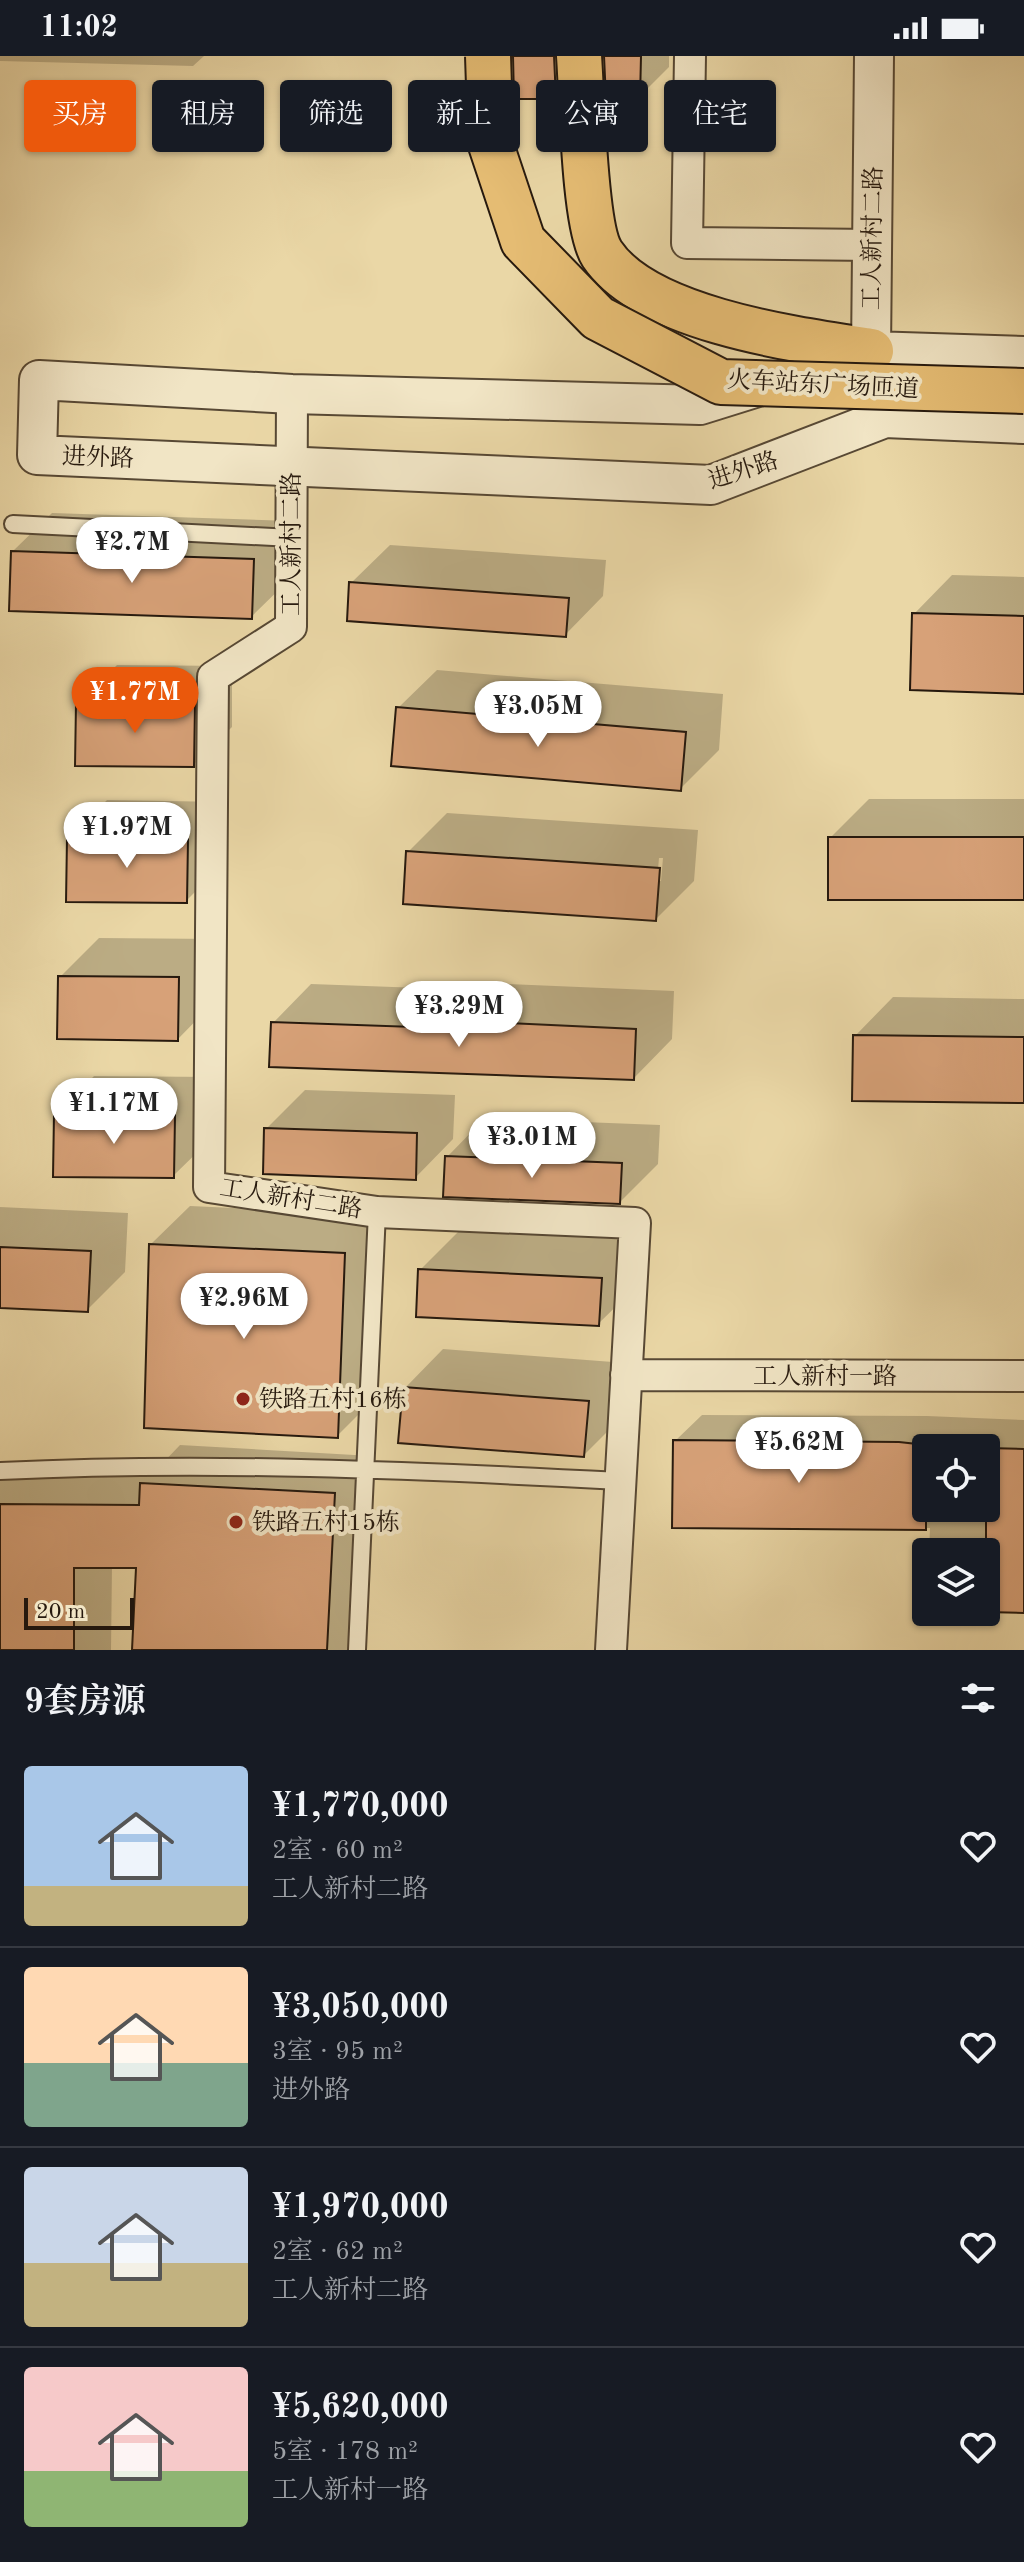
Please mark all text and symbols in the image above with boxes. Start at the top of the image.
text: 11:02 [40,13,118,43]
chip: 买房 [24,80,136,152]
chip: 租房 [152,80,264,152]
chip: 筛选 [280,80,392,152]
chip: 新上 [408,80,520,152]
chip: 公寓 [536,80,648,152]
chip: 住宅 [664,80,776,152]
street label: 工人新村二路 [858,166,887,310]
street label: 火车站东广场匝道 [726,366,920,403]
street label: 进外路 [62,443,134,472]
street label: 进外路 [705,447,782,494]
street label: 工人新村二路 [278,472,305,616]
pin: ¥2.7M [76,517,188,585]
text: ¥2.7M [94,530,170,556]
pin: ¥1.77M [70,667,200,735]
text: ¥1.77M [90,680,180,706]
pin: ¥3.05M [473,681,603,749]
text: ¥3.05M [493,694,583,720]
pin: ¥1.97M [62,802,192,870]
text: ¥1.97M [82,815,172,841]
pin: ¥3.29M [394,981,524,1049]
text: ¥3.29M [414,994,504,1020]
pin: ¥1.17M [49,1078,179,1146]
text: ¥1.17M [69,1091,159,1117]
pin: ¥3.01M [467,1112,597,1180]
text: ¥3.01M [487,1125,577,1151]
street label: 工人新村二路 [218,1174,364,1223]
pin: ¥2.96M [179,1273,309,1341]
text: ¥2.96M [199,1286,289,1312]
street label: 工人新村一路 [753,1363,897,1390]
place label: 铁路五村16栋 [259,1386,407,1413]
marker: 铁路五村16栋 [234,1390,252,1408]
pin: ¥5.62M [734,1417,864,1485]
text: ¥5.62M [754,1430,844,1456]
map controls [912,1434,1000,1626]
button: locate [912,1434,1000,1522]
place label: 铁路五村15栋 [252,1509,400,1536]
marker: 铁路五村15栋 [227,1513,245,1531]
button: layers [912,1538,1000,1626]
scale bar [24,1594,134,1630]
text: 20 m [36,1601,85,1623]
icon: filters [956,1676,1000,1720]
text: 9套房源 [24,1686,146,1720]
text: ¥1,770,000 [272,1790,449,1824]
icon: home [88,1798,184,1894]
icon: heart [956,1824,1000,1868]
text: 2室 · 60 m² [272,1838,403,1864]
text: 工人新村二路 [272,1877,428,1903]
text: ¥3,050,000 [272,1991,449,2025]
icon: home [88,1999,184,2095]
icon: heart [956,2025,1000,2069]
text: 3室 · 95 m² [272,2039,403,2065]
text: 进外路 [272,2078,350,2104]
text: ¥1,970,000 [272,2191,449,2225]
icon: home [88,2199,184,2295]
icon: heart [956,2225,1000,2269]
text: 2室 · 62 m² [272,2239,403,2265]
text: 工人新村二路 [272,2278,428,2304]
text: ¥5,620,000 [272,2391,449,2425]
icon: home [88,2399,184,2495]
icon: heart [956,2425,1000,2469]
text: 5室 · 178 m² [272,2439,418,2465]
text: 工人新村一路 [272,2478,428,2504]

